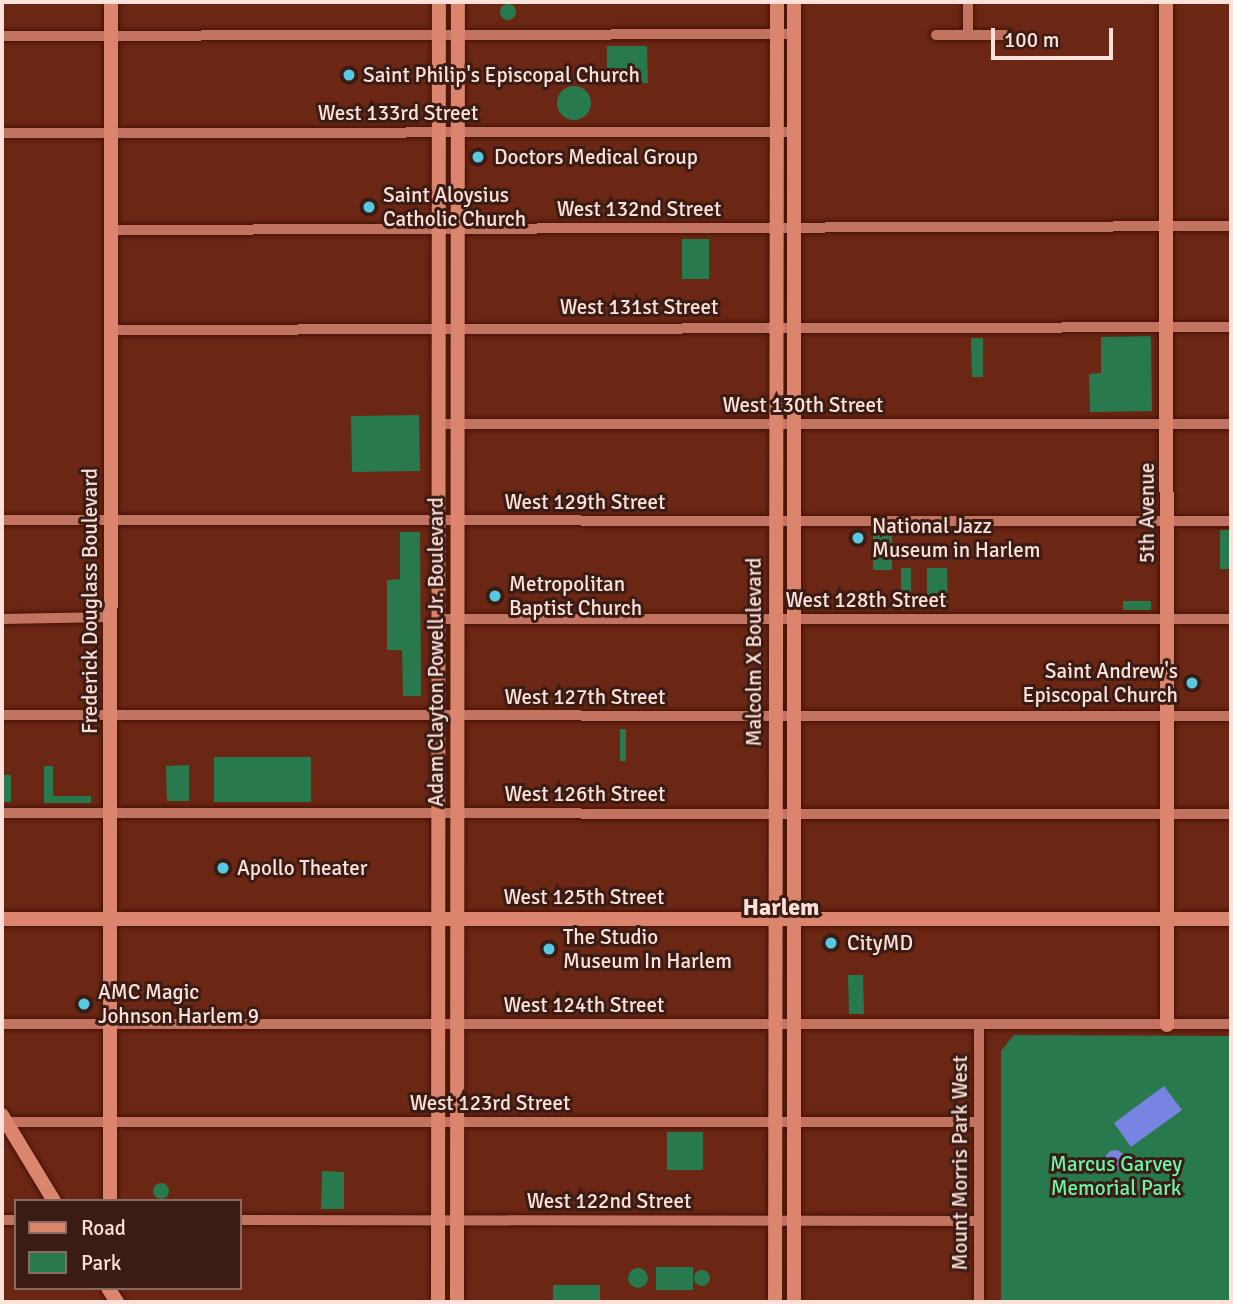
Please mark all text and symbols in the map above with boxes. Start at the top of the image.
scale bar [995,14,1118,58]
text: 100 m [1004,27,1059,53]
place label: Saint Philip's Episcopal Church [363,62,640,88]
marker: Saint Philip's Episcopal Church [341,67,357,83]
street label: West 133rd Street [318,100,478,126]
place label: Doctors Medical Group [494,144,698,170]
marker: Doctors Medical Group [468,147,488,167]
place label: Saint Aloysius Catholic Church [383,182,526,232]
street label: West 132nd Street [557,196,721,222]
marker: Saint Aloysius Catholic Church [361,199,377,215]
street label: West 131st Street [560,294,718,320]
street label: West 130th Street [723,392,883,418]
street label: 5th Avenue [1134,463,1160,563]
street label: Frederick Douglass Boulevard [77,468,103,734]
street label: West 129th Street [505,489,665,515]
street label: Adam Clayton Powell Jr. Boulevard [423,497,449,807]
place label: National Jazz Museum in Harlem [872,513,1040,563]
marker: National Jazz Museum in Harlem [850,530,866,546]
street label: Malcolm X Boulevard [741,558,767,746]
place label: Metropolitan Baptist Church [509,571,642,621]
street label: West 128th Street [786,587,946,613]
marker: Metropolitan Baptist Church [487,588,503,604]
place label: Saint Andrew's Episcopal Church [1023,658,1178,708]
marker: Saint Andrew's Episcopal Church [1184,675,1200,691]
street label: West 127th Street [505,684,665,710]
street label: West 126th Street [505,781,665,807]
place label: Apollo Theater [237,855,367,881]
marker: Apollo Theater [215,860,231,876]
street label: West 125th Street [504,884,664,910]
district label: Harlem [743,894,819,922]
place label: The Studio Museum In Harlem [563,924,732,974]
place label: CityMD [847,930,913,956]
marker: CityMD [821,933,841,953]
marker: The Studio Museum In Harlem [541,941,557,957]
place label: AMC Magic Johnson Harlem 9 [98,979,259,1029]
street label: West 124th Street [504,992,664,1018]
marker: AMC Magic Johnson Harlem 9 [76,996,92,1012]
street label: Mount Morris Park West [947,1055,973,1271]
street label: West 123rd Street [410,1090,570,1116]
park label: Marcus Garvey Memorial Park [1050,1151,1182,1201]
street label: West 122nd Street [527,1188,691,1214]
legend [14,1199,242,1290]
text: Road [81,1215,126,1241]
text: Park [81,1250,121,1276]

